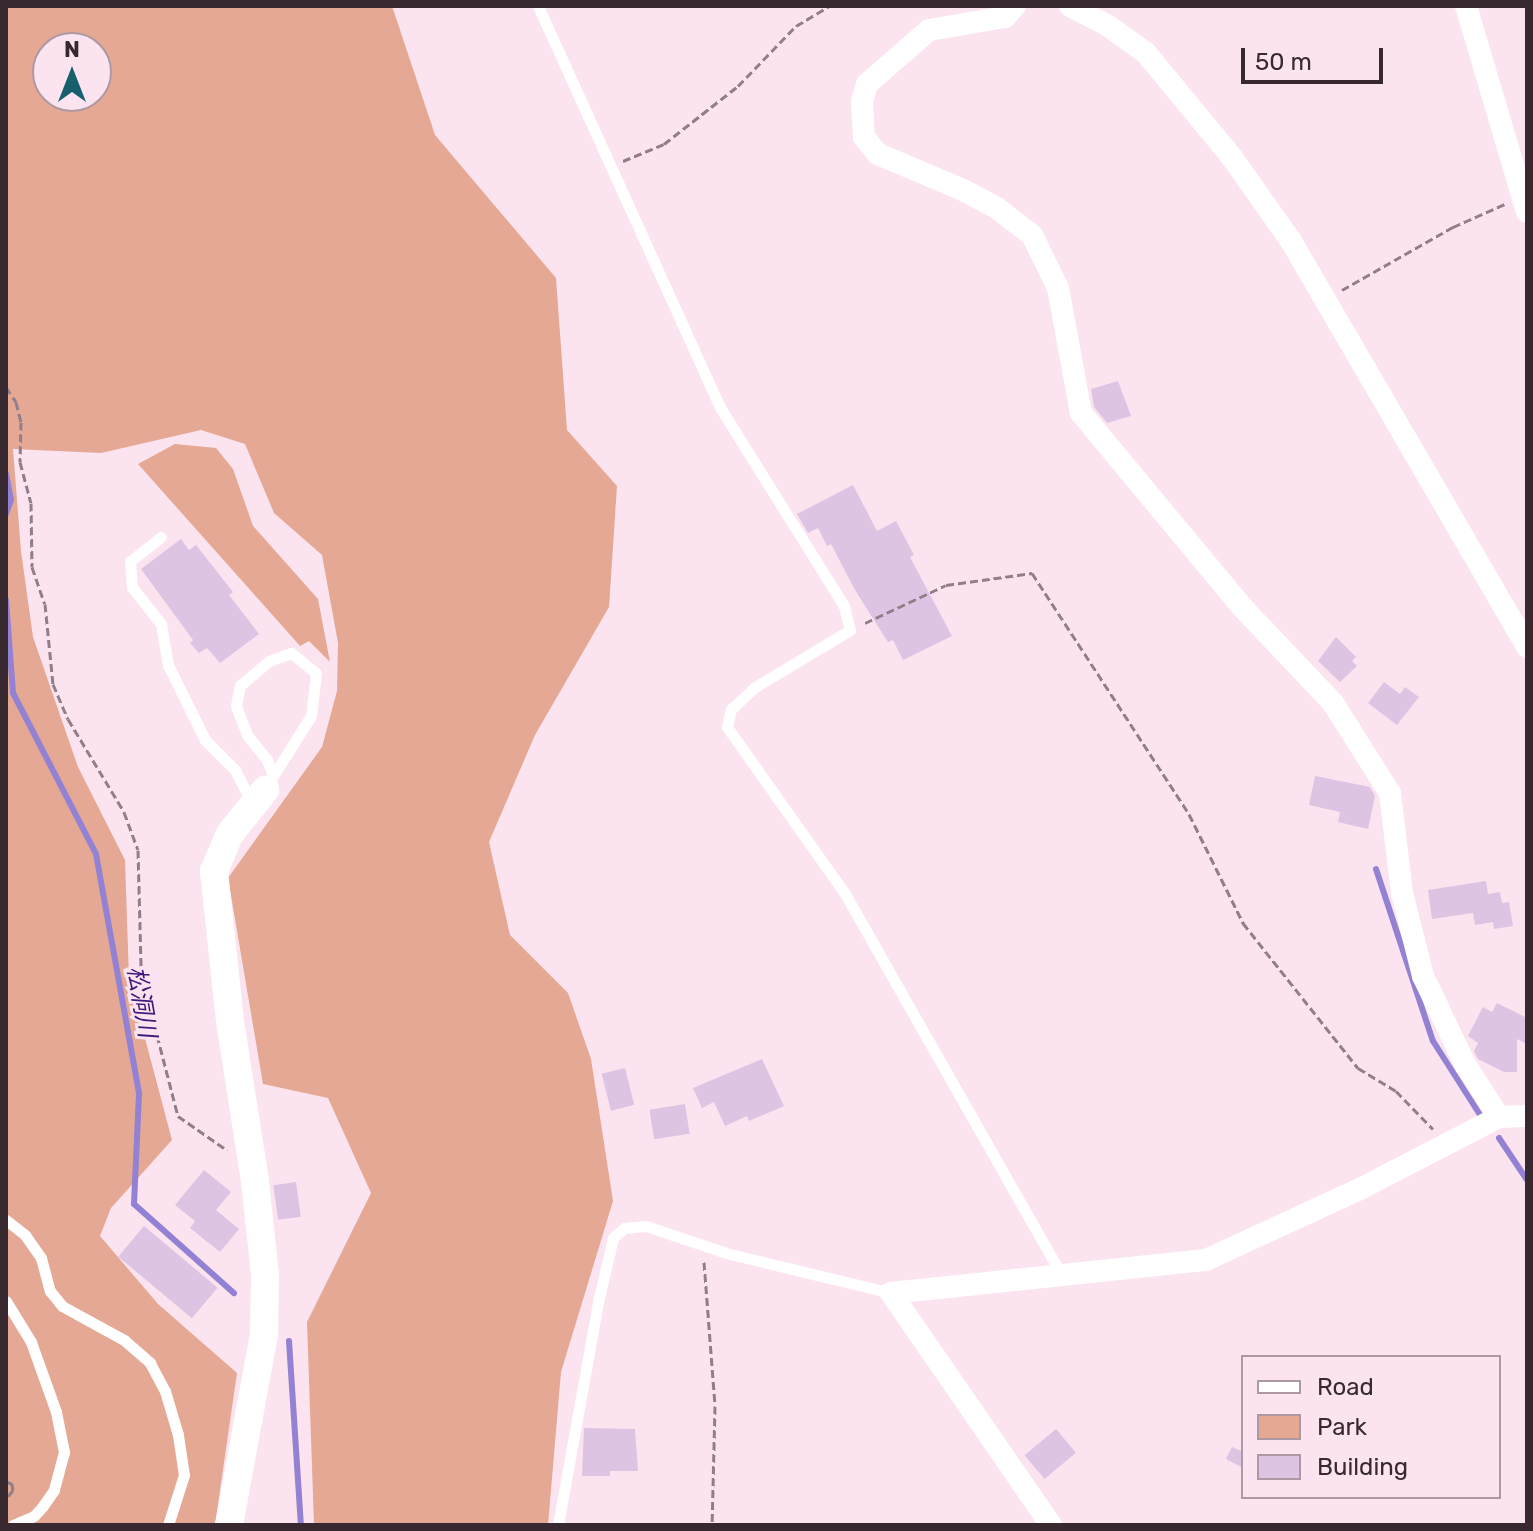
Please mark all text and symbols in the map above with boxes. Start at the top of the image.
north arrow [32,32,112,112]
scale bar [1245,32,1387,82]
text: N [64,36,80,63]
text: 50 m [1255,48,1312,76]
water label: 松洞川 [121,964,161,1040]
legend [1241,1355,1501,1499]
text: Road [1317,1373,1374,1401]
text: Park [1317,1413,1367,1441]
text: Building [1317,1453,1408,1481]

